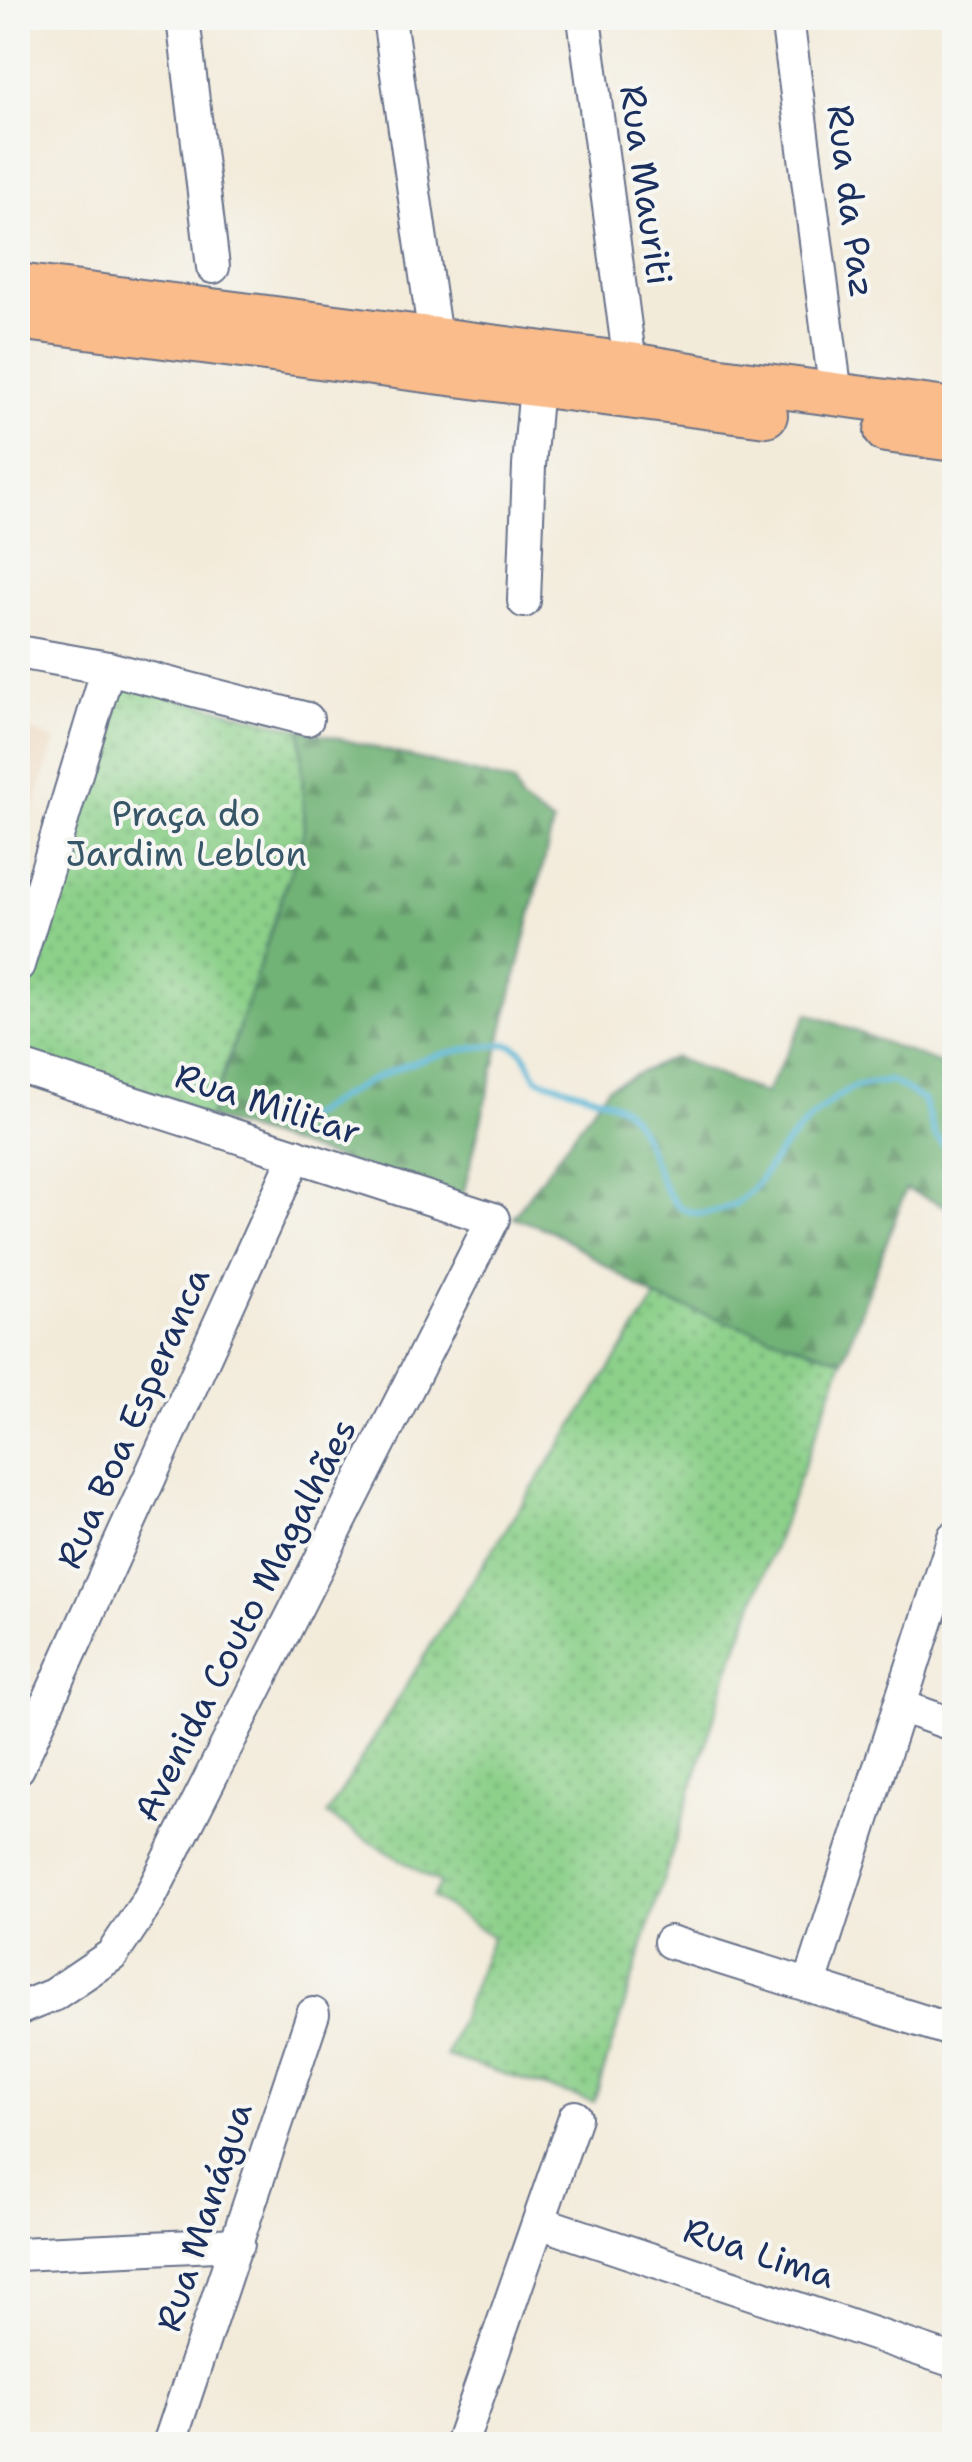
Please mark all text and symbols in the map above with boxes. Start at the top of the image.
street label: Rua Mauriti [609,82,684,288]
street label: Rua da Paz [816,102,887,300]
park label: Praça do Jardim Leblon [65,790,307,877]
street label: Rua Militar [169,1051,367,1156]
street label: Rua Boa Esperanca [45,1260,220,1576]
street label: Avenida Couto Magalhães [122,1410,367,1829]
street label: Rua Manágua [144,2096,263,2337]
street label: Rua Lima [678,2206,841,2299]

